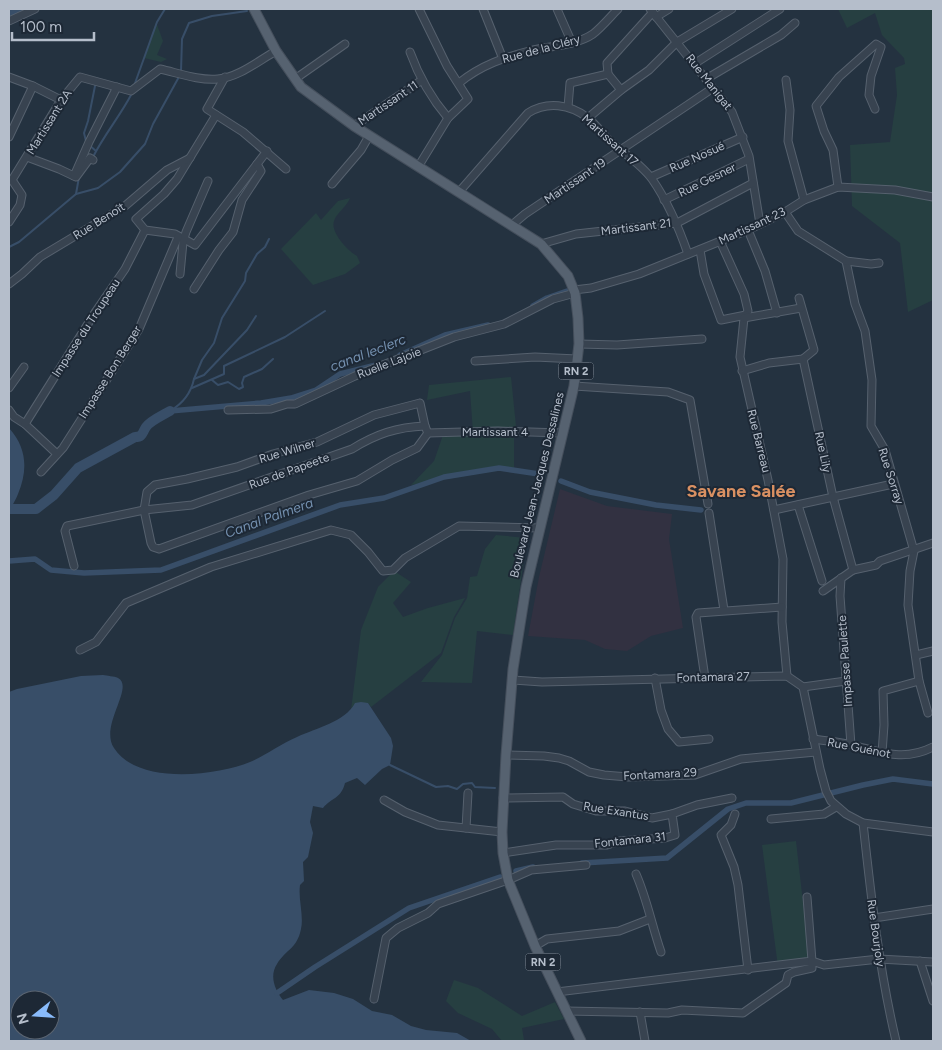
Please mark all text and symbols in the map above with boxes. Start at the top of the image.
scale bar [12,10,95,42]
text: 100 m [20,18,62,36]
street label: Rue de la Cléry [500,32,582,66]
street label: Rue Manigat [683,51,735,113]
street label: Martissant 11 [355,78,421,128]
street label: Martissant 2A [23,87,75,157]
street label: Martissant 17 [579,111,641,169]
street label: Rue Nosué [667,138,727,175]
street label: Martissant 19 [542,155,608,207]
street label: Rue Gesner [676,160,738,200]
street label: Rue Benoît [70,199,128,242]
street label: Martissant 23 [716,204,788,248]
street label: Martissant 21 [600,216,672,238]
street label: Impasse du Troupeau [49,276,123,380]
street label: Impasse Bon Berger [76,323,144,421]
water label: canal leclerc [328,331,409,375]
street label: Ruelle Lajoie [355,344,423,382]
road number: RN 2 [558,362,594,380]
street label: Boulevard Jean-Jacques Dessalines [507,390,567,579]
street label: Rue Barreau [744,408,774,474]
street label: Martissant 4 [462,425,529,439]
street label: Rue Lily [812,430,834,475]
street label: Rue Wilner [257,436,317,466]
street label: Rue Sorray [875,446,907,507]
street label: Rue de Papeete [247,450,332,492]
district label: Savane Salée [686,480,796,502]
water label: Canal Palmera [223,494,315,542]
street label: Impasse Paulette [835,614,855,707]
street label: Fontamara 27 [676,669,750,685]
street label: Rue Guénot [826,735,892,761]
street label: Fontamara 29 [623,765,697,783]
street label: Rue Exantus [582,799,650,823]
street label: Fontamara 31 [594,829,666,851]
street label: Rue Bourjoly [864,898,888,968]
road number: RN 2 [526,954,560,970]
north arrow [10,990,60,1040]
text: N [13,1011,33,1026]

